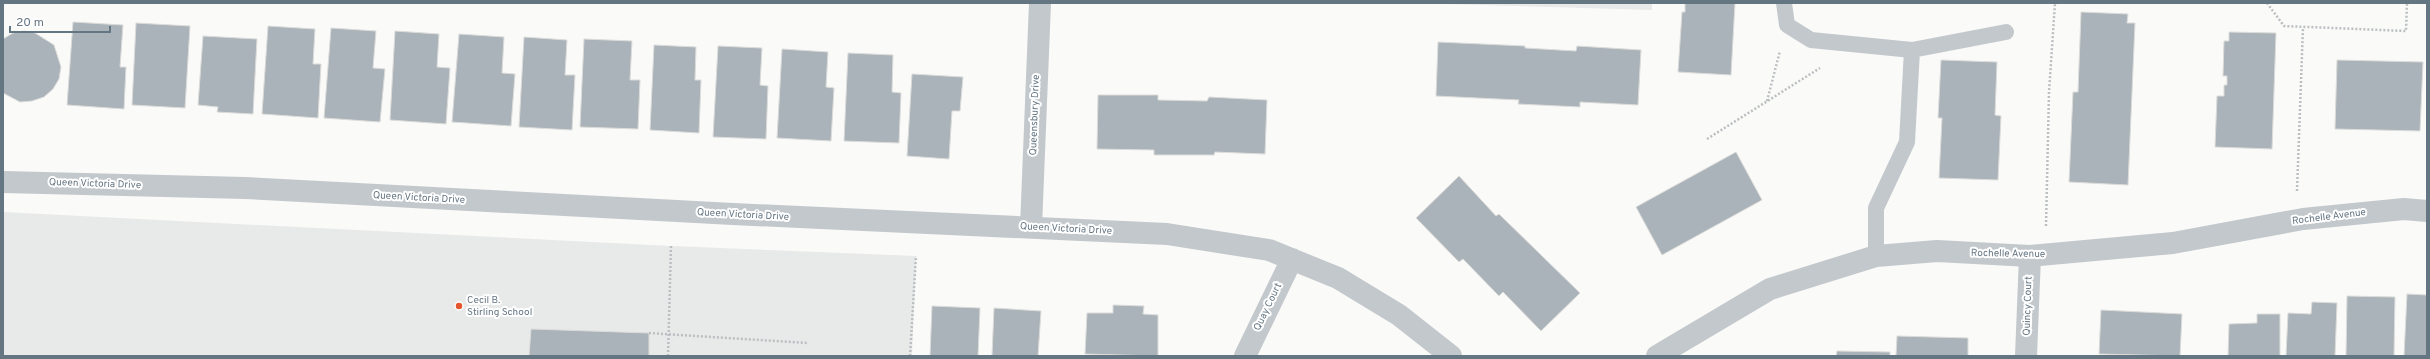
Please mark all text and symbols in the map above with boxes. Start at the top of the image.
scale bar [10,8,110,34]
text: 20 m [16,15,44,31]
street label: Queensbury Drive [1027,74,1043,156]
street label: Queen Victoria Drive [49,176,141,192]
street label: Queen Victoria Drive [373,189,465,207]
street label: Queen Victoria Drive [697,206,789,224]
street label: Rochelle Avenue [2291,206,2367,228]
street label: Queen Victoria Drive [1020,220,1112,238]
street label: Rochelle Avenue [1971,247,2045,261]
street label: Quincy Court [2020,276,2036,336]
street label: Quay Court [1251,281,1285,333]
place label: Cecil B. Stirling School [467,294,532,319]
marker: Cecil B. Stirling School [454,301,464,311]

